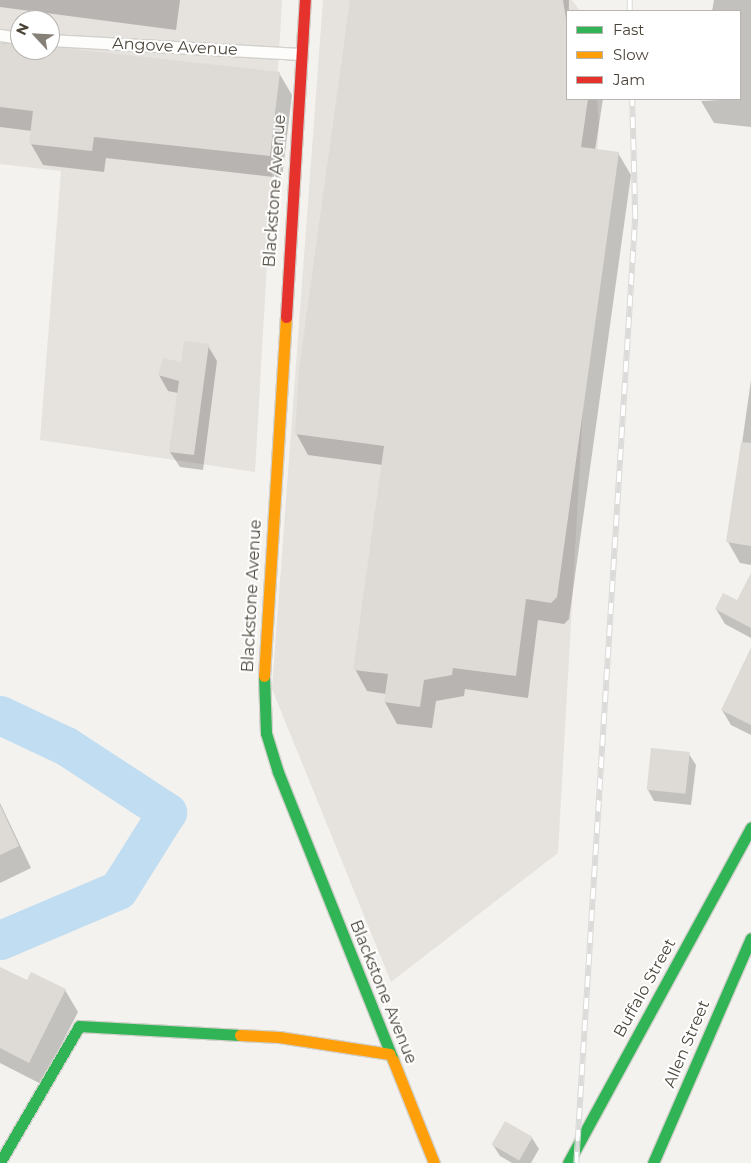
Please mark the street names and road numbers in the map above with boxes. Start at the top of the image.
street label: Angove Avenue [112,34,238,60]
street label: Blackstone Avenue [260,114,290,268]
street label: Blackstone Avenue [238,519,266,673]
street label: Blackstone Avenue [345,917,421,1067]
street label: Buffalo Street [610,935,680,1041]
street label: Allen Street [660,997,714,1091]

